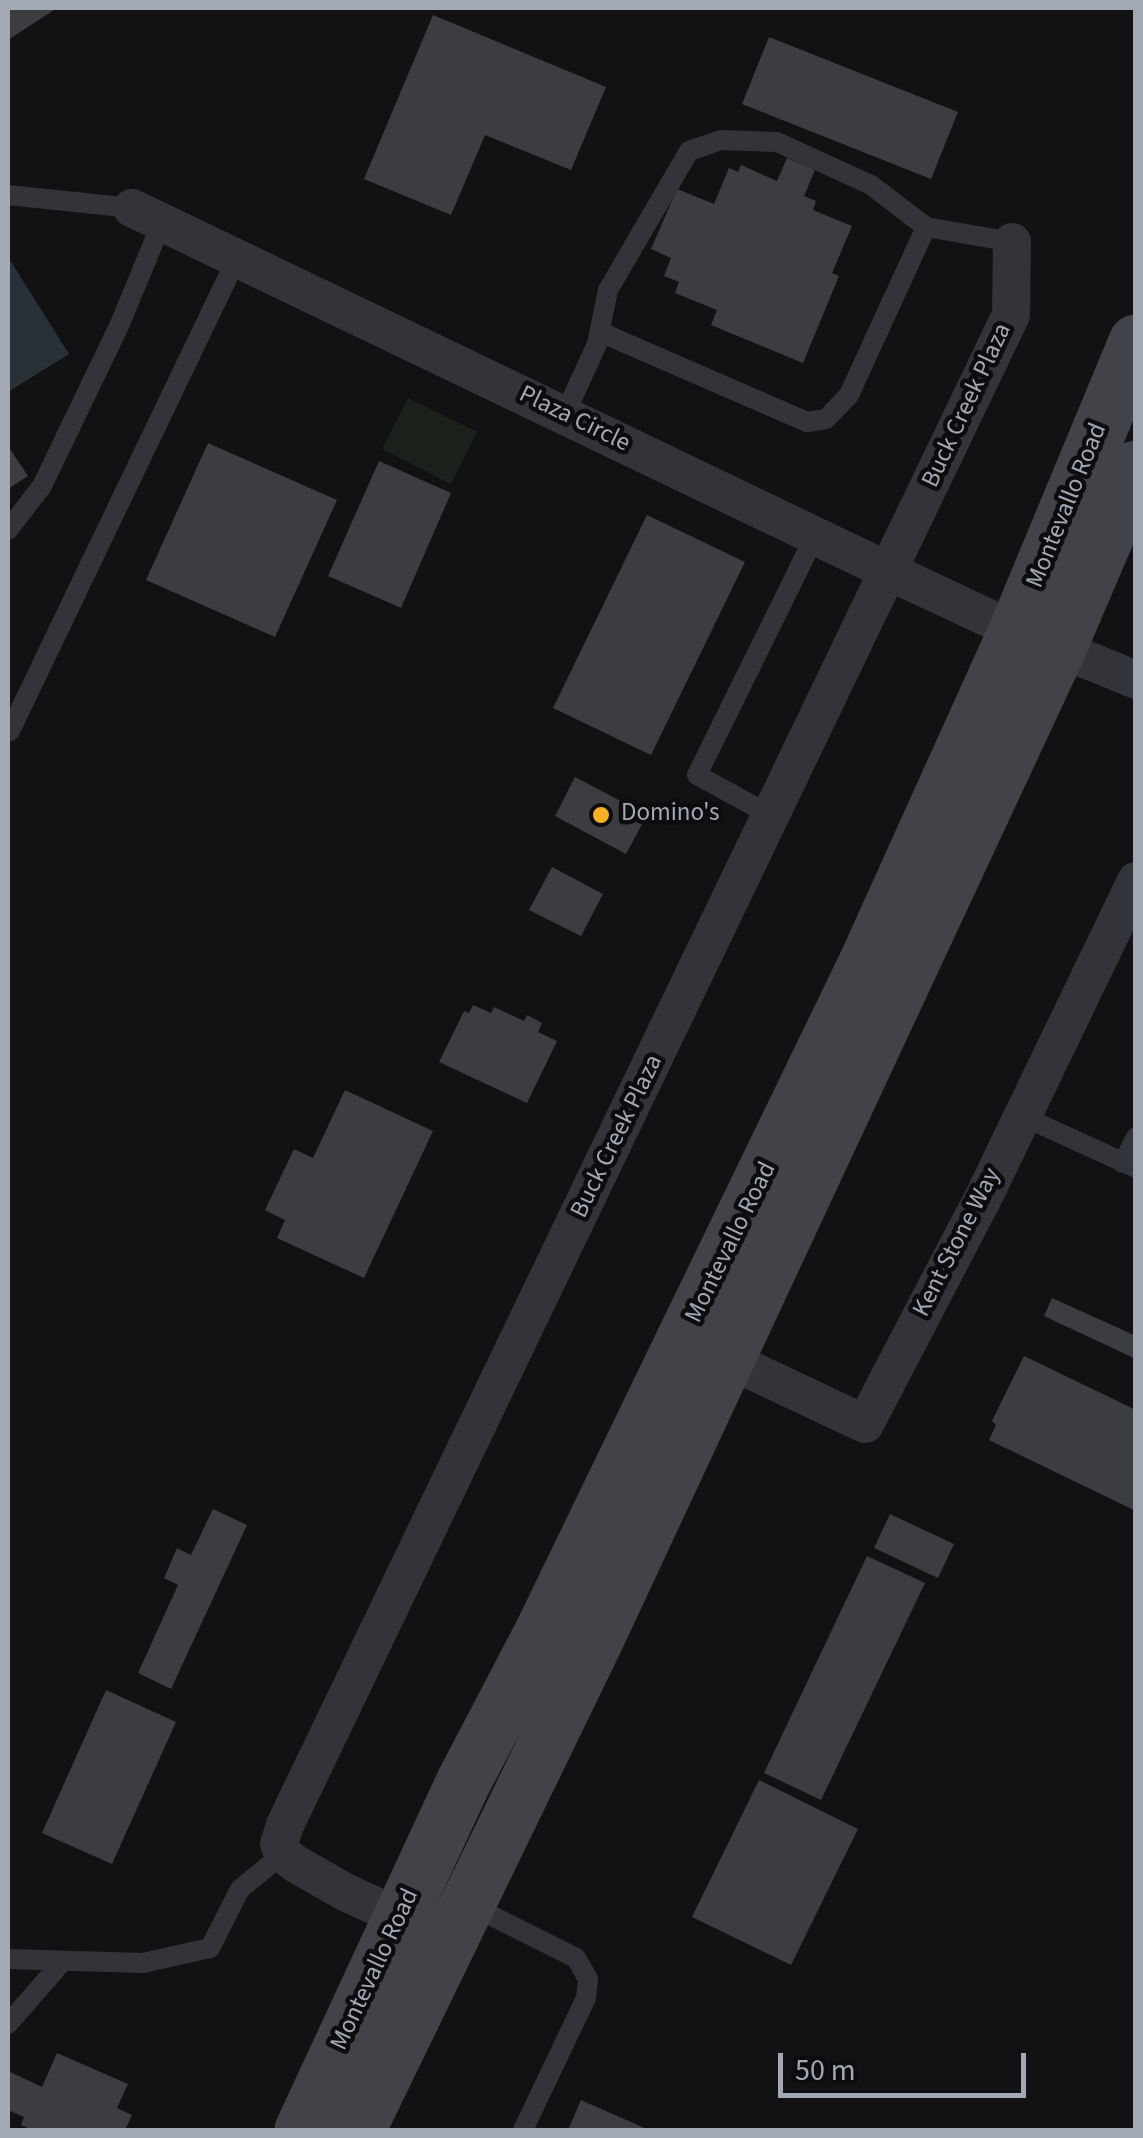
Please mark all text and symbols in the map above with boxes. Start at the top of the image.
street label: Buck Creek Plaza [917,319,1019,493]
street label: Plaza Circle [514,380,634,460]
street label: Montevallo Road [1021,419,1115,593]
place label: Domino's [621,800,720,830]
marker: Domino's [590,804,612,826]
street label: Buck Creek Plaza [566,1051,670,1223]
street label: Montevallo Road [680,1158,784,1328]
street label: Kent Stone Way [908,1164,1008,1322]
street label: Montevallo Road [325,1884,427,2056]
scale bar [783,2033,1030,2095]
text: 50 m [795,2049,856,2092]

